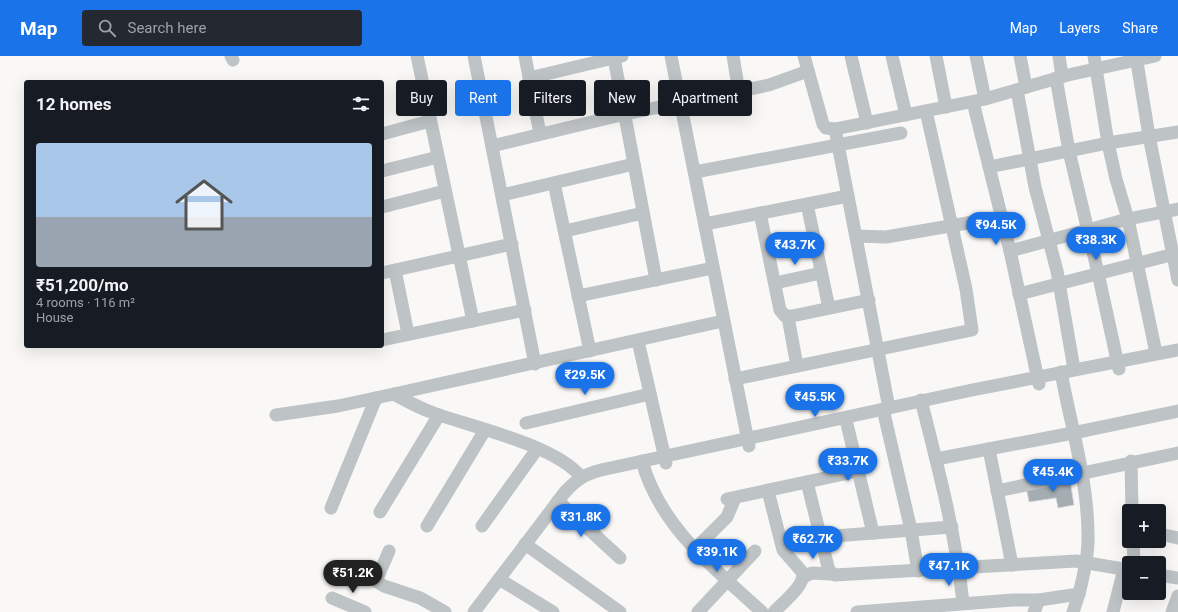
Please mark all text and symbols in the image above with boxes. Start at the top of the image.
search box [82,10,362,46]
text: Map [20,17,58,40]
icon: search [96,17,118,39]
text: Search here [128,19,206,37]
text: Map [1010,20,1037,36]
text: Layers [1059,20,1100,36]
text: Share [1122,20,1158,36]
chip: Buy [396,80,447,116]
chip: Rent [455,80,511,116]
chip: Filters [519,80,586,116]
chip: New [594,80,650,116]
chip: Apartment [658,80,752,116]
icon: filters [350,93,372,115]
text: 12 homes [36,94,112,114]
icon: home [168,169,240,241]
pin: ₹94.5K [963,212,1029,246]
text: ₹94.5K [975,217,1017,232]
pin: ₹38.3K [1063,227,1129,261]
pin: ₹43.7K [762,232,828,266]
text: ₹38.3K [1075,232,1117,247]
text: ₹43.7K [774,237,816,252]
text: ₹51,200/mo [36,275,129,295]
text: 4 rooms · 116 m² [36,295,135,310]
text: House [36,310,73,325]
pin: ₹29.5K [552,362,618,396]
text: ₹29.5K [564,367,606,382]
pin: ₹45.5K [782,384,848,418]
text: ₹45.5K [794,389,836,404]
pin: ₹33.7K [815,448,881,482]
text: ₹33.7K [827,453,869,468]
pin: ₹45.4K [1020,459,1086,493]
text: ₹45.4K [1032,464,1074,479]
pin: ₹31.8K [548,504,614,538]
map controls [1122,504,1166,600]
button: + [1122,504,1166,548]
text: ₹31.8K [560,509,602,524]
pin: ₹62.7K [780,526,846,560]
text: ₹62.7K [792,531,834,546]
pin: ₹39.1K [684,539,750,573]
text: ₹39.1K [696,544,738,559]
pin: ₹47.1K [916,553,982,587]
button: − [1122,556,1166,600]
text: ₹47.1K [928,558,970,573]
pin: ₹51.2K [320,560,386,594]
text: ₹51.2K [332,565,374,580]

